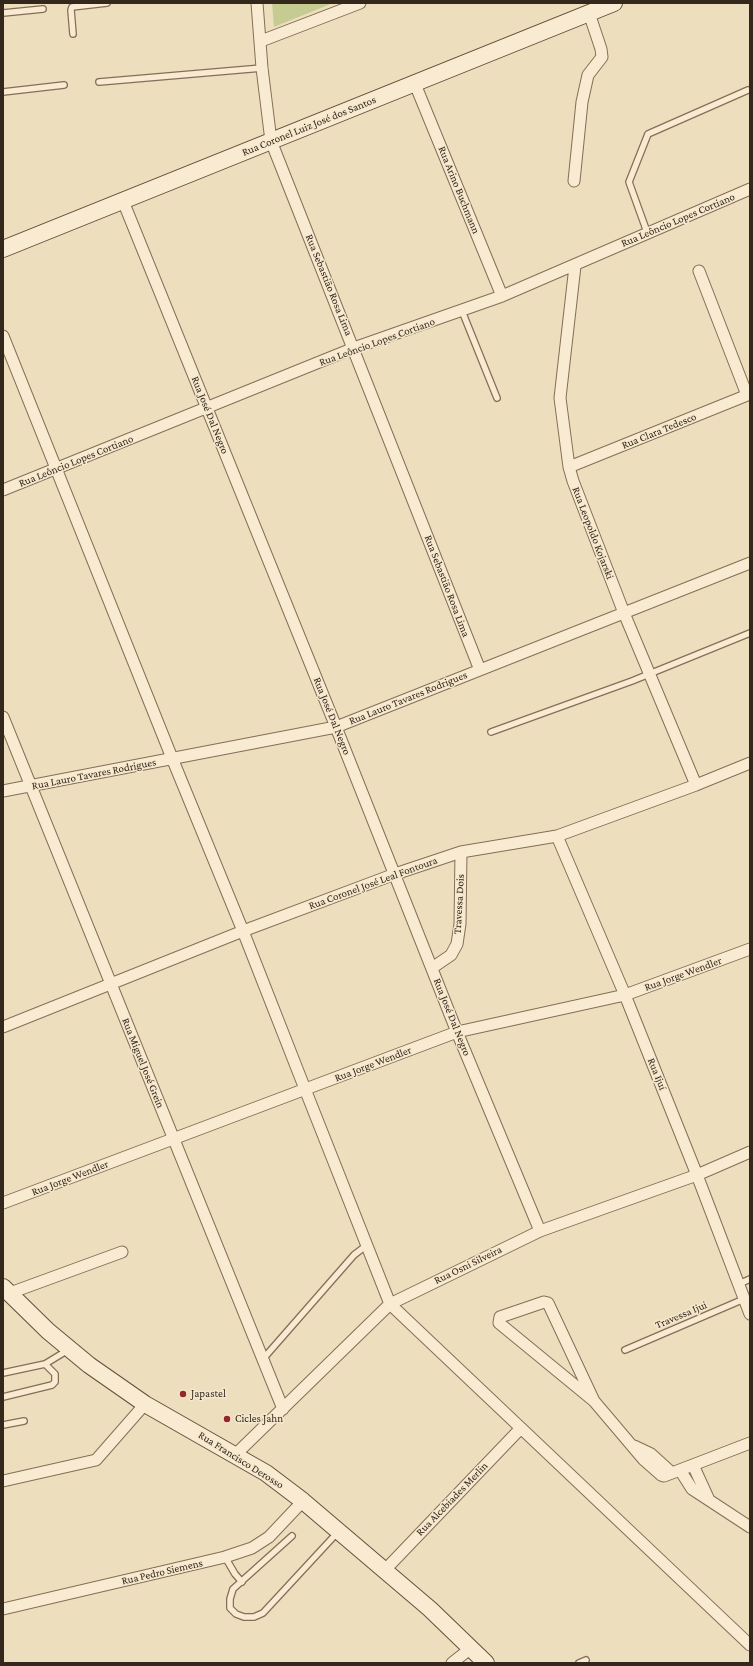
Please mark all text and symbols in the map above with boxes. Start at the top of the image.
street label: Rua Coronel Luiz José dos Santos [240,93,378,159]
street label: Rua Arino Buchmann [435,144,483,236]
street label: Rua Leôncio Lopes Cortiano [619,190,737,250]
street label: Rua Sebastião Rosa Lima [303,232,355,338]
street label: Rua Leôncio Lopes Cortiano [317,315,437,369]
street label: Rua José Dal Negro [188,374,232,456]
street label: Rua Clara Tedesco [620,410,698,452]
street label: Rua Leôncio Lopes Cortiano [17,432,135,490]
street label: Rua Leopoldo Kojarski [569,485,617,581]
street label: Rua Sebastião Rosa Lima [421,533,473,639]
street label: Rua Lauro Tavares Rodrigues [347,668,469,728]
street label: Rua José Dal Negro [310,675,354,757]
street label: Rua Lauro Tavares Rodrigues [31,755,157,793]
street label: Rua Coronel José Leal Fontoura [307,854,439,912]
street label: Travessa Dois [451,874,467,934]
street label: Rua Jorge Wendler [643,954,723,994]
street label: Rua José Dal Negro [430,976,474,1058]
street label: Rua Miguel José Grein [119,1016,167,1110]
street label: Rua Jorge Wendler [333,1043,413,1085]
street label: Rua Ijuí [645,1056,669,1092]
street label: Rua Jorge Wendler [30,1157,110,1199]
street label: Rua Osni Silveira [432,1243,504,1287]
street label: Travessa Ijui [653,1298,709,1332]
place label: Japastel [191,1387,226,1401]
marker: Japastel [178,1389,188,1399]
place label: Cicles Jahn [235,1412,283,1426]
marker: Cicles Jahn [222,1414,232,1424]
street label: Rua Francisco Derosso [196,1428,286,1492]
street label: Rua Alcebiades Merlin [413,1459,491,1539]
street label: Rua Pedro Siemens [120,1556,204,1588]

